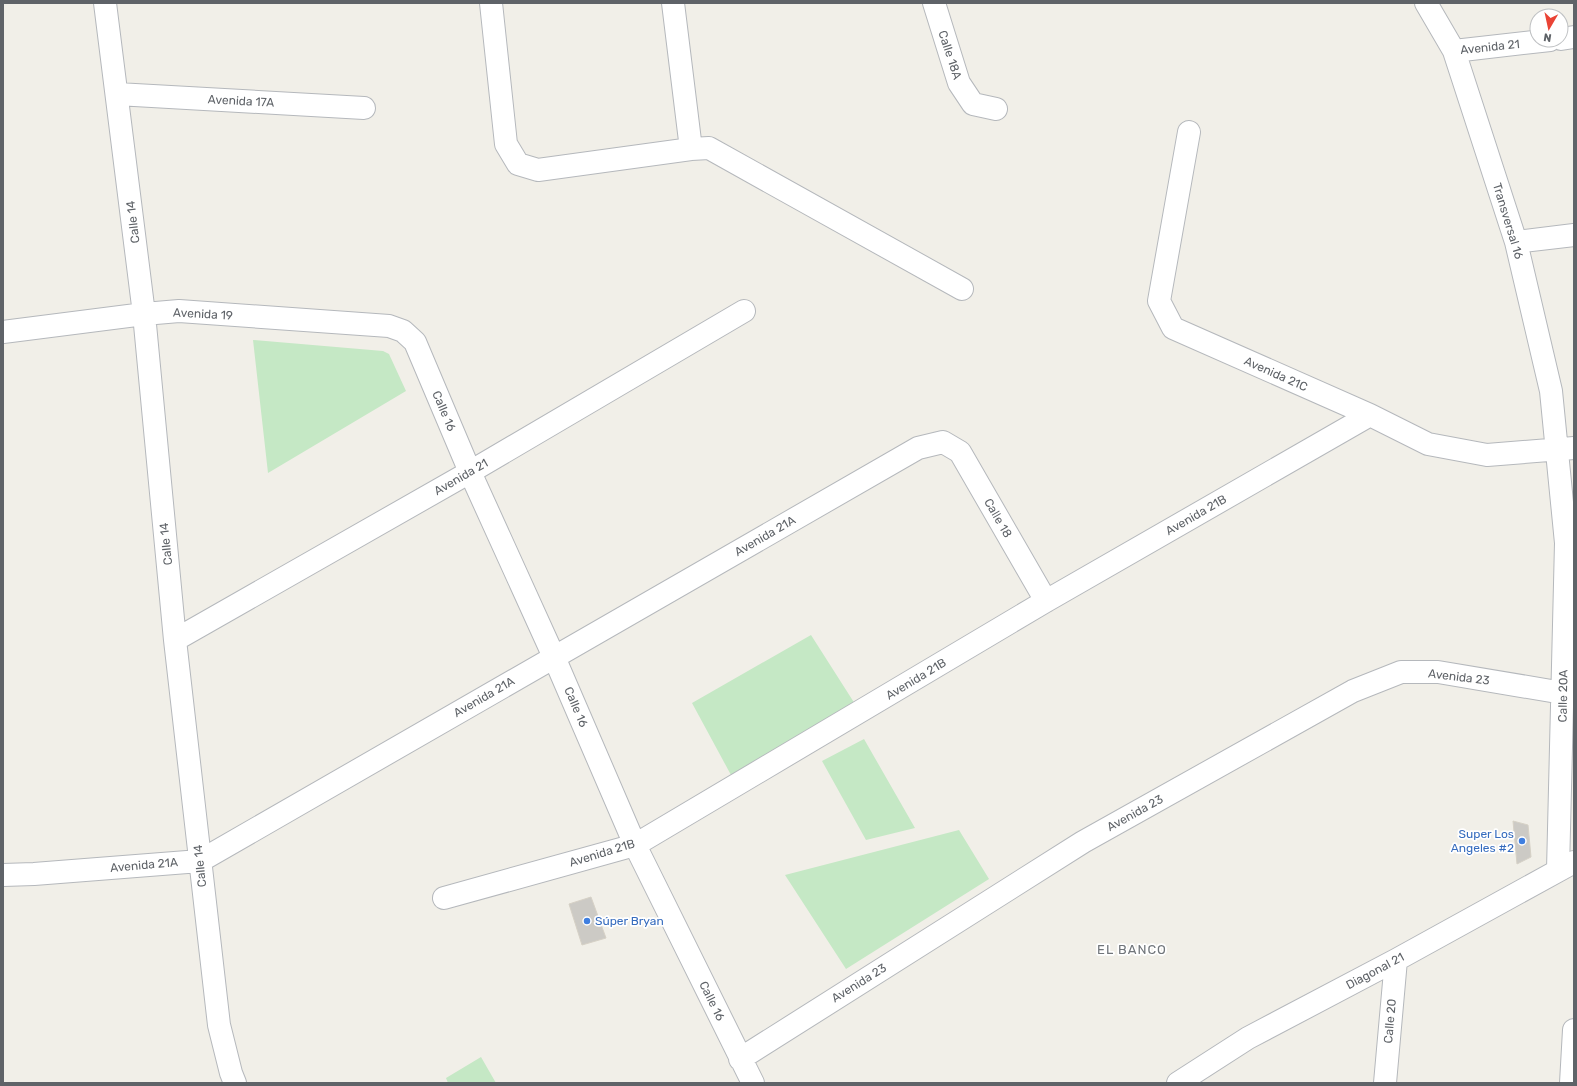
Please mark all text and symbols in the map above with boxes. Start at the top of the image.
north arrow [1529,8,1569,48]
street label: Calle 18A [935,29,965,81]
text: N [1543,30,1552,44]
street label: Avenida 21 [1459,37,1521,57]
street label: Avenida 17A [207,92,275,110]
street label: Transversal 16 [1490,181,1526,261]
street label: Calle 14 [123,199,143,244]
street label: Avenida 19 [173,305,233,323]
street label: Avenida 21C [1242,354,1310,394]
street label: Calle 16 [429,389,459,433]
street label: Avenida 21 [432,456,490,498]
street label: Avenida 21B [1163,492,1229,538]
street label: Calle 18 [981,496,1015,540]
street label: Avenida 21A [732,513,798,559]
street label: Calle 14 [157,521,175,566]
street label: Avenida 21B [883,656,949,702]
street label: Avenida 23 [1427,666,1491,688]
street label: Calle 20A [1556,669,1570,723]
street label: Avenida 21A [451,674,517,720]
street label: Calle 16 [561,685,591,729]
street label: Avenida 23 [1105,792,1165,834]
place label: Super Los Angeles #2 [1451,827,1514,855]
street label: Avenida 21B [567,836,637,870]
marker: Super Los Angeles #2 [1517,836,1527,846]
street label: Calle 14 [191,843,209,888]
street label: Avenida 21A [110,855,178,875]
place label: Súper Bryan [595,914,664,928]
marker: Súper Bryan [582,916,592,926]
district label: EL BANCO [1097,942,1167,957]
street label: Diagonal 21 [1344,950,1406,992]
street label: Avenida 23 [829,961,889,1005]
street label: Calle 16 [696,979,728,1023]
street label: Calle 20 [1381,998,1399,1044]

